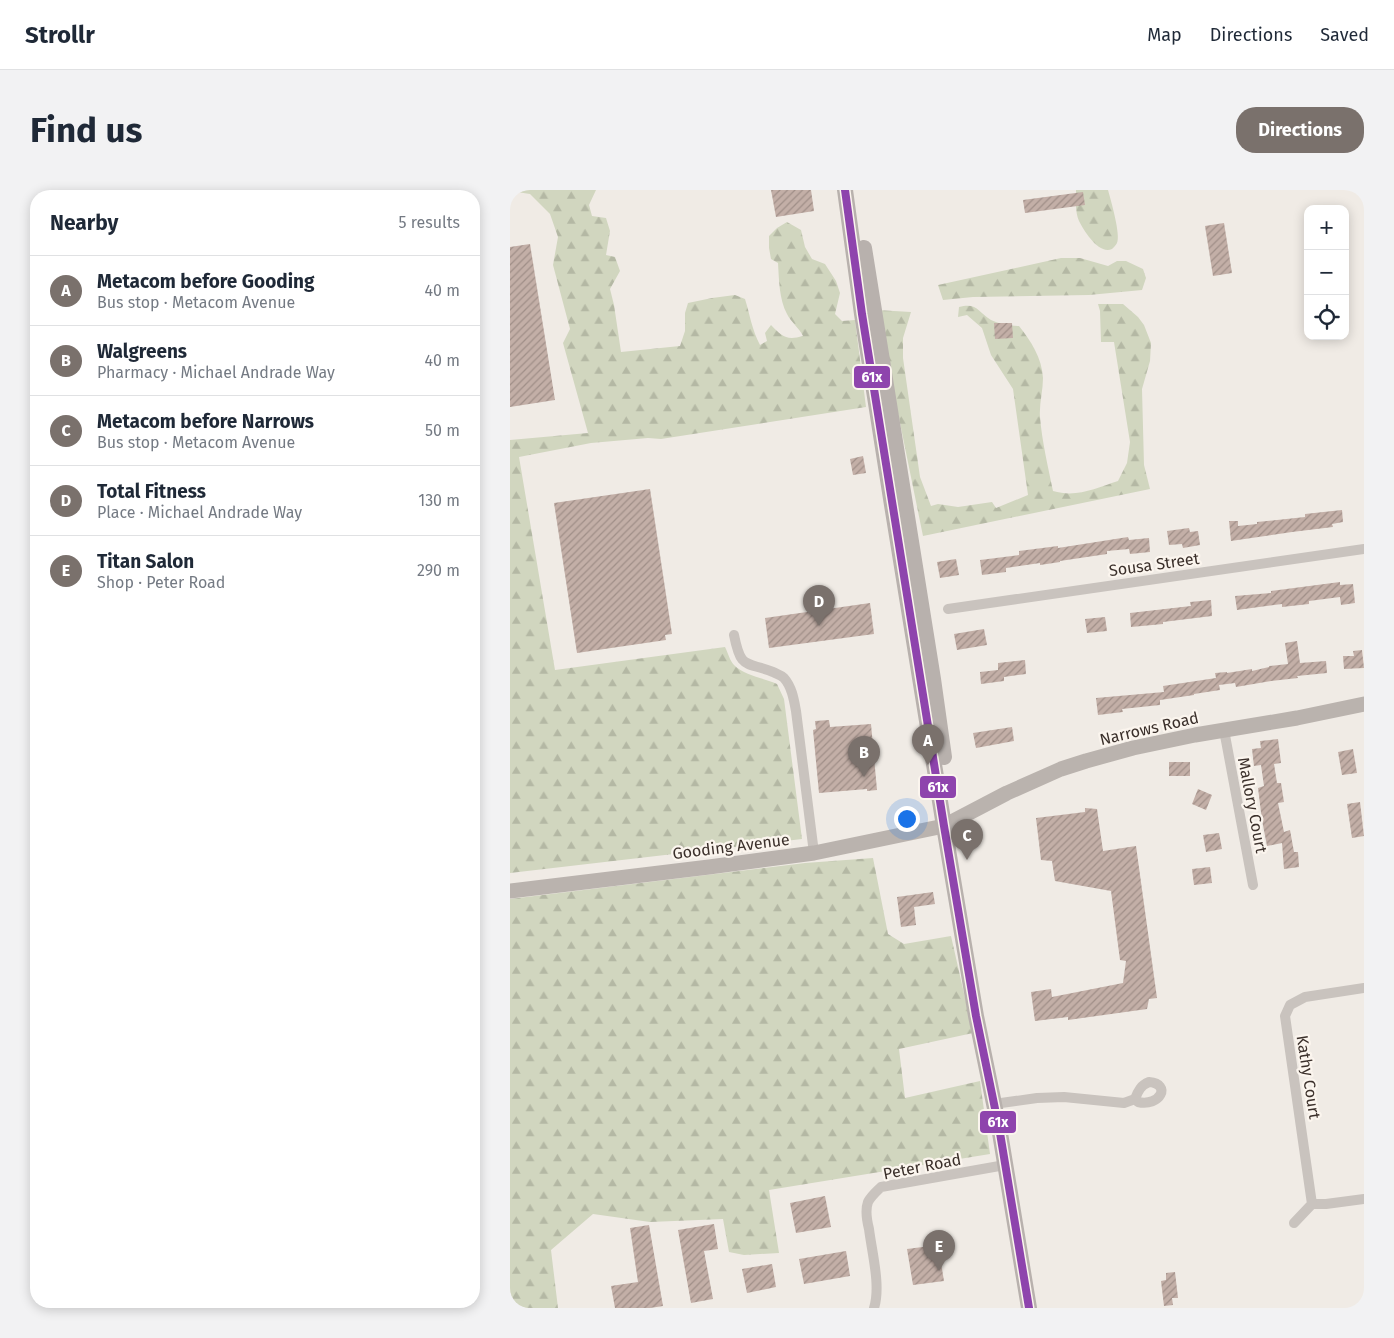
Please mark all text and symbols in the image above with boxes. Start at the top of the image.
text: Strollr [25,21,95,49]
text: Map [1147,24,1182,46]
text: Directions [1210,24,1292,46]
text: Saved [1320,24,1369,46]
button: Directions [1236,107,1364,153]
text: Find us [30,109,142,151]
map controls [1304,205,1349,340]
button: + [1304,205,1349,250]
text: Nearby [50,210,118,236]
text: 5 results [399,213,460,232]
button: − [1304,250,1349,295]
text: Metacom before Gooding [97,270,315,293]
text: A [61,281,71,300]
text: 40 m [425,281,460,300]
text: Bus stop · Metacom Avenue [97,293,295,312]
button: locate [1304,295,1349,340]
text: Walgreens [97,340,187,363]
text: B [61,351,71,370]
text: 40 m [425,351,460,370]
text: Pharmacy · Michael Andrade Way [97,363,335,382]
line badge: 61x [853,365,891,389]
text: 61x [862,369,883,386]
text: Metacom before Narrows [97,410,314,433]
text: C [61,421,71,440]
text: 50 m [425,421,460,440]
text: Bus stop · Metacom Avenue [97,433,295,452]
text: Total Fitness [97,480,206,503]
text: D [61,491,71,510]
text: 130 m [418,491,460,510]
text: Place · Michael Andrade Way [97,503,302,522]
street label: Sousa Street [1108,549,1201,580]
text: Titan Salon [97,550,194,573]
text: E [62,561,70,580]
text: 290 m [417,561,460,580]
text: Shop · Peter Road [97,573,225,592]
pin: D [803,585,835,626]
street label: Narrows Road [1098,708,1200,749]
pin: A [912,724,944,765]
pin: B [848,736,880,777]
street label: Mallory Court [1234,756,1271,855]
line badge: 61x [919,775,957,799]
text: 61x [928,779,949,796]
your location [894,806,920,832]
pin: C [951,819,983,860]
street label: Gooding Avenue [671,830,791,863]
street label: Kathy Court [1293,1034,1325,1120]
line badge: 61x [979,1110,1017,1134]
text: 61x [988,1114,1009,1131]
street label: Peter Road [881,1150,963,1183]
pin: E [923,1230,955,1271]

